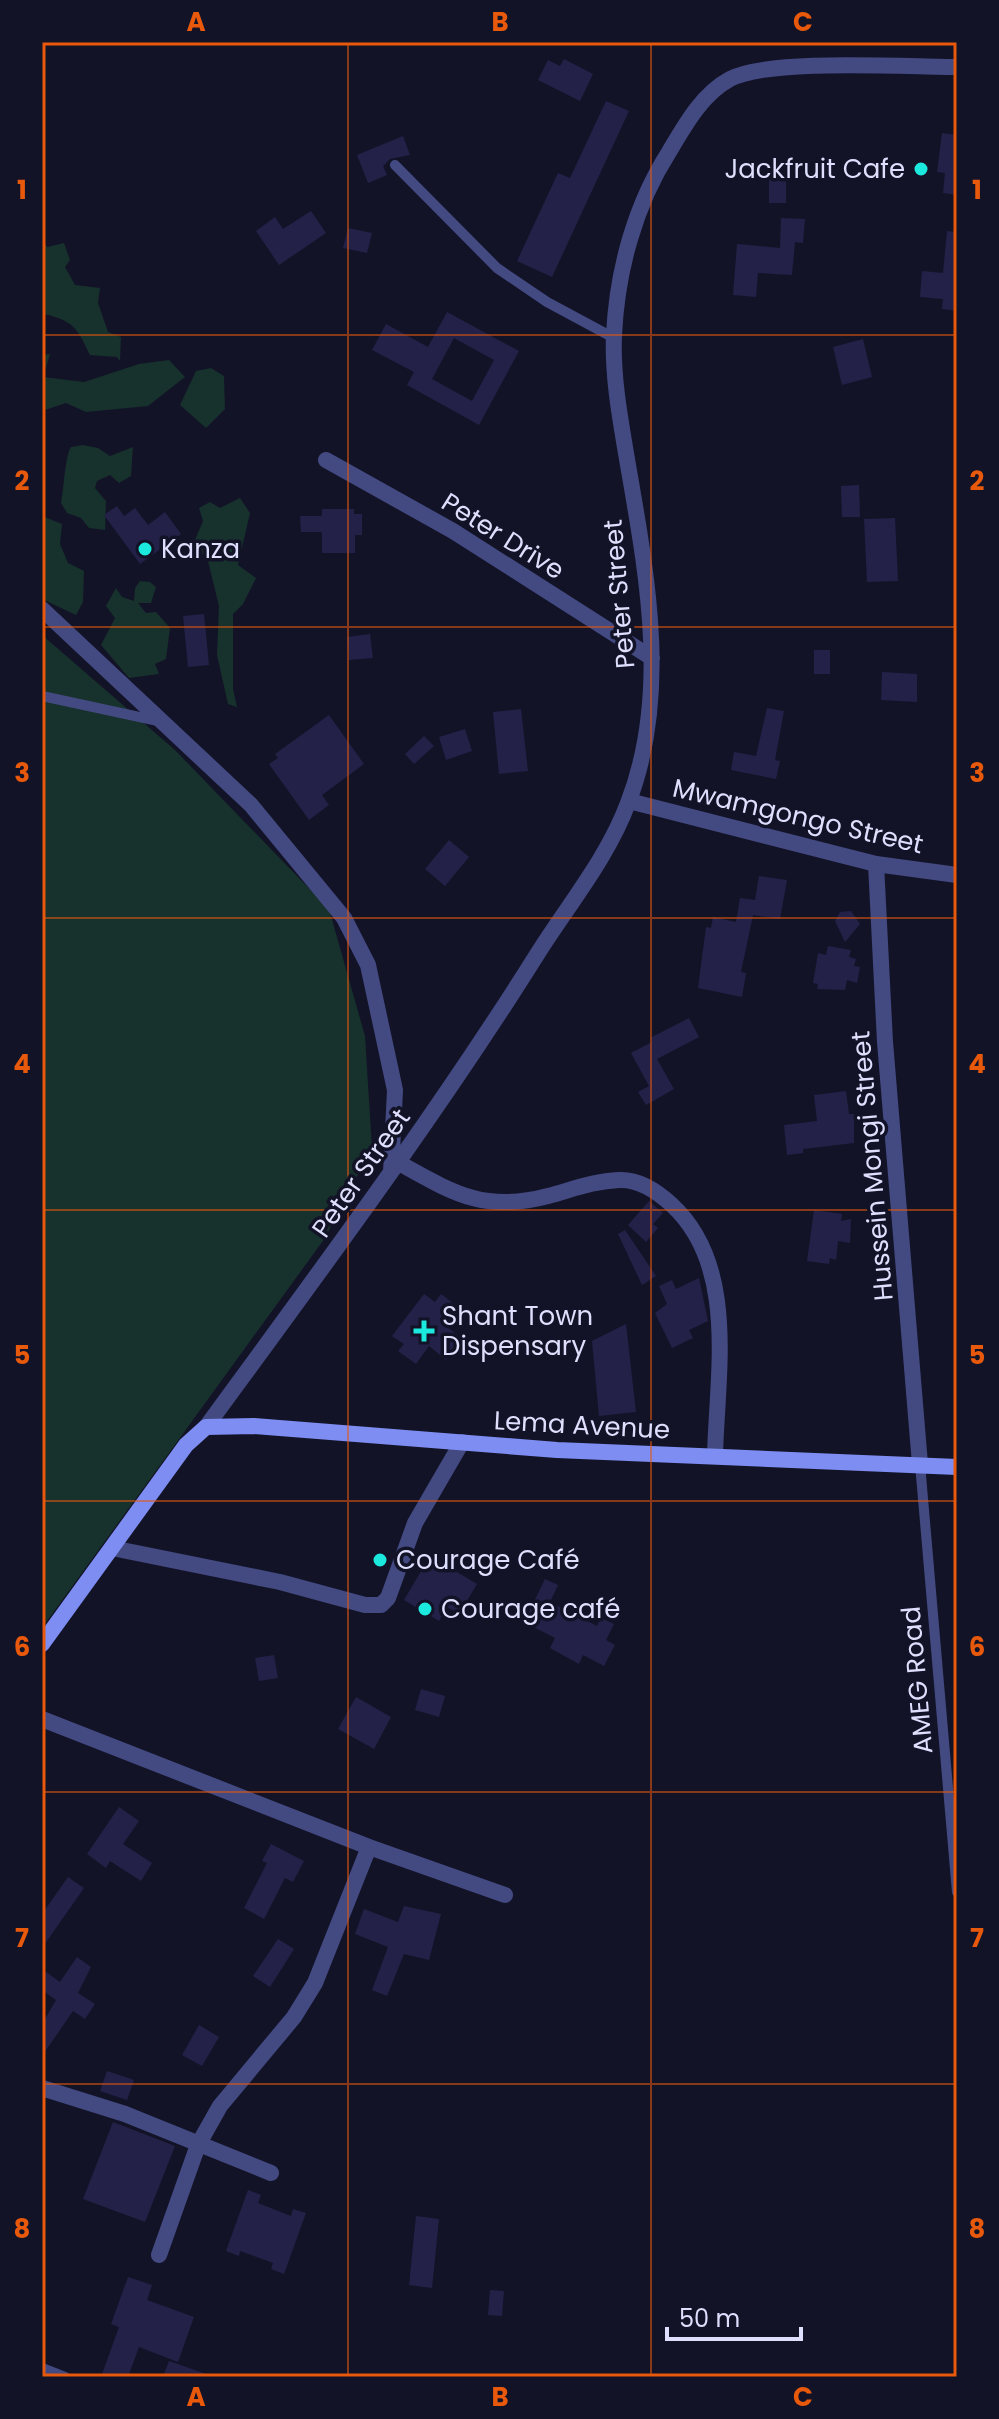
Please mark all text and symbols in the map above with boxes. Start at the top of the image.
text: A [186,4,206,40]
text: B [491,4,509,40]
text: C [793,4,813,40]
place label: Jackfruit Cafe [724,151,905,187]
marker: Jackfruit Cafe [912,160,930,178]
text: 1 [17,172,27,208]
text: 1 [972,172,982,208]
text: 2 [15,463,30,499]
text: 2 [970,463,985,499]
street label: Peter Drive [435,484,571,588]
street label: Peter Street [595,518,643,670]
place label: Kanza [161,531,240,567]
marker: Kanza [136,540,154,558]
text: 3 [14,755,30,791]
text: 3 [969,755,985,791]
street label: Mwamgongo Street [669,770,927,862]
street label: Hussein Mongi Street [842,1030,902,1302]
text: 4 [13,1046,31,1082]
text: 4 [968,1046,986,1082]
street label: Peter Street [303,1101,419,1245]
place label: Shant Town Dispensary [442,1298,593,1364]
marker: Shant Town Dispensary [413,1320,435,1342]
text: 5 [14,1337,30,1373]
text: 5 [969,1337,985,1373]
street label: Lema Avenue [493,1402,671,1448]
place label: Courage Café [396,1542,580,1578]
marker: Courage Café [371,1551,389,1569]
place label: Courage café [441,1591,620,1627]
marker: Courage café [416,1600,434,1618]
street label: AMEG Road [893,1605,941,1755]
text: 6 [14,1629,30,1665]
text: 6 [969,1629,985,1665]
text: 7 [15,1920,29,1956]
text: 7 [970,1920,984,1956]
text: 8 [14,2211,30,2247]
text: 8 [969,2211,985,2247]
scale bar [667,2291,801,2341]
text: 50 m [679,2302,740,2335]
text: A [186,2379,206,2415]
text: B [491,2379,509,2415]
text: C [793,2379,813,2415]

